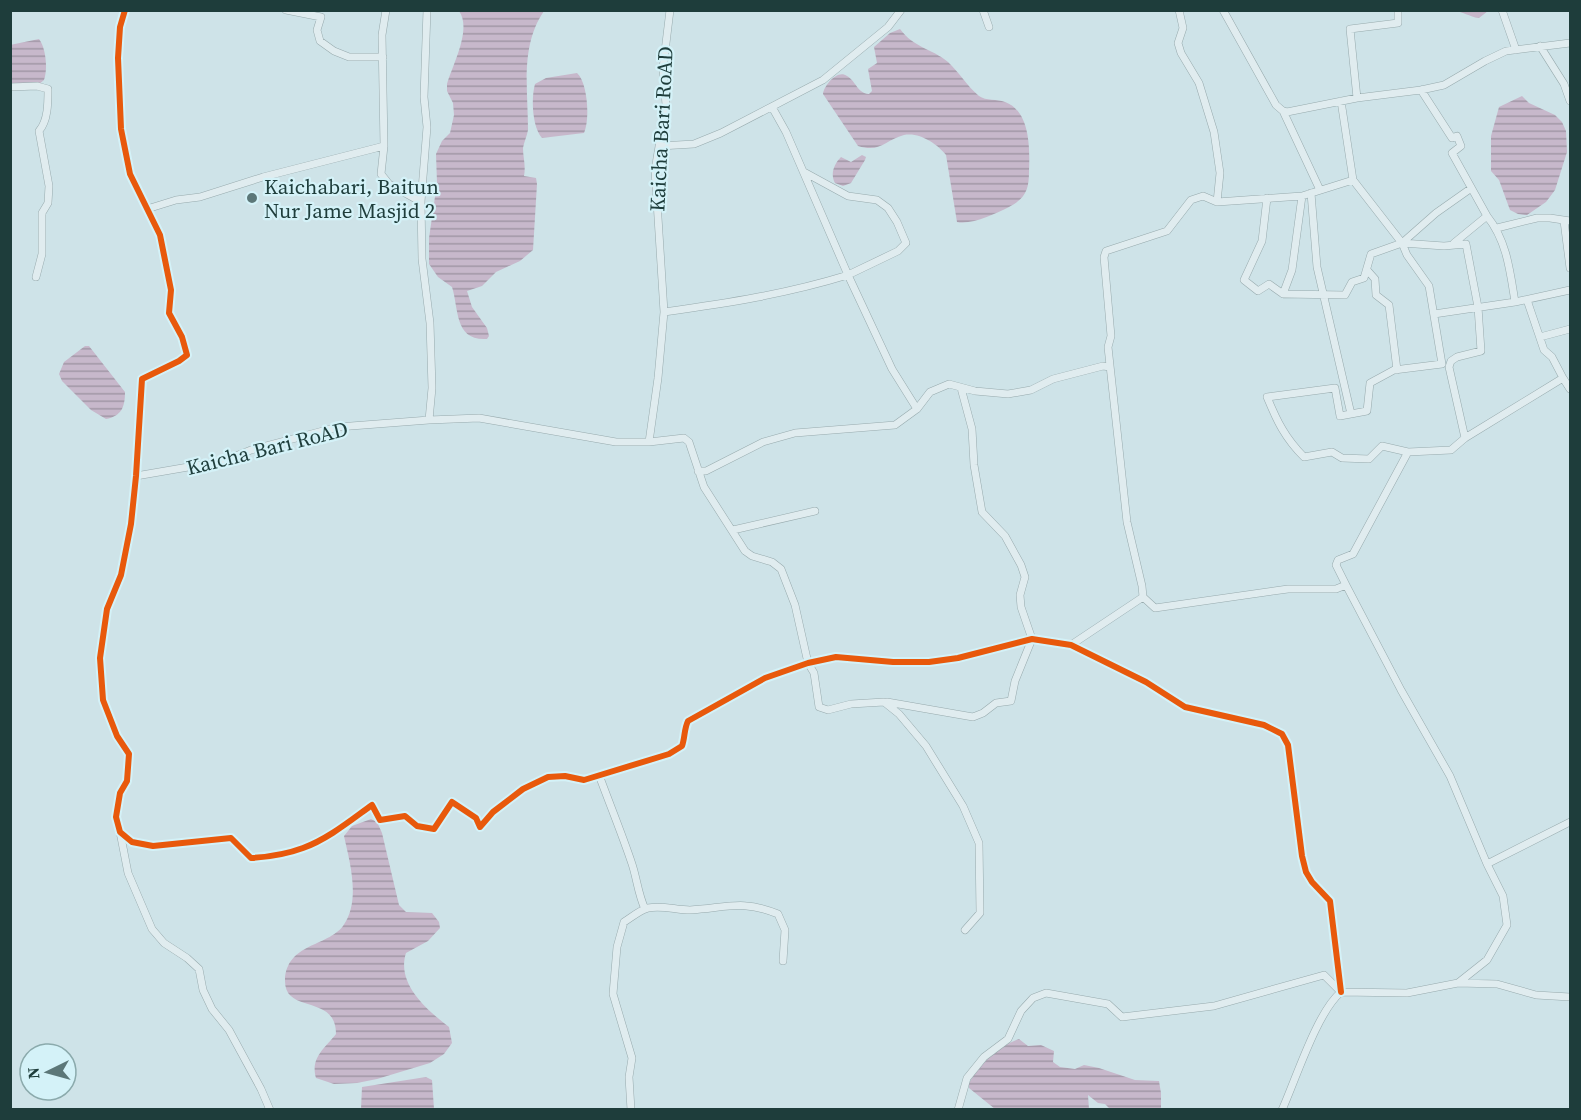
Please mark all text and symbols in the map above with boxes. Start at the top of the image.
street label: Kaicha Bari RoAD [642,46,680,212]
place label: Kaichabari, Baitun Nur Jame Masjid 2 [264,172,439,225]
marker: Kaichabari, Baitun Nur Jame Masjid 2 [245,191,259,205]
street label: Kaicha Bari RoAD [183,414,351,482]
north arrow [18,1042,78,1102]
text: N [22,1066,45,1080]

